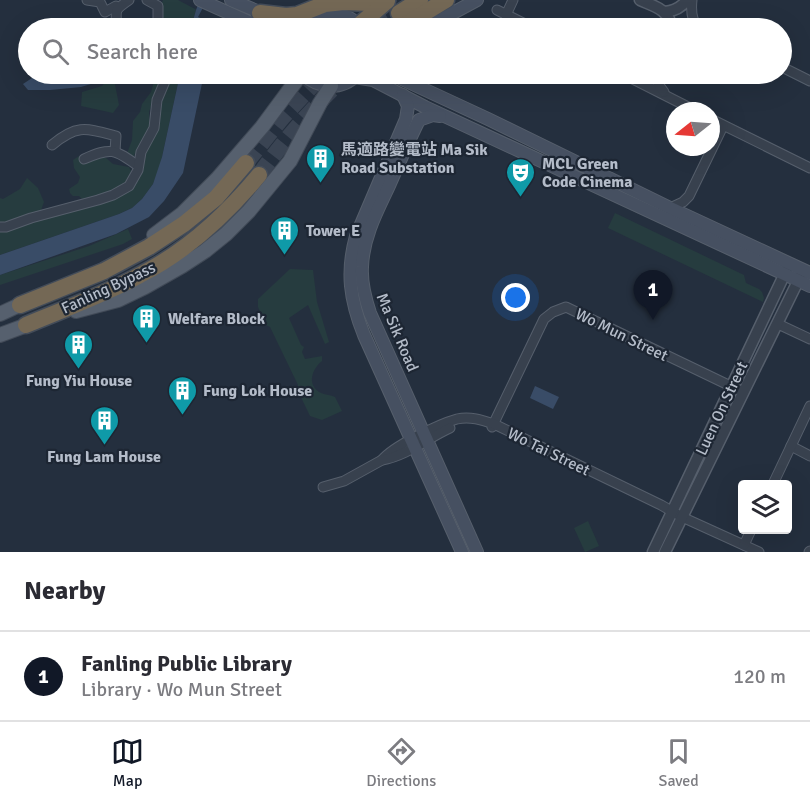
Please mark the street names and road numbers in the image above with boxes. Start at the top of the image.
street label: Fanling Bypass [58,257,159,318]
street label: Ma Sik Road [372,290,423,375]
street label: Wo Mun Street [572,304,671,366]
street label: Luen On Street [691,358,753,459]
street label: Wo Tai Street [504,423,593,481]

